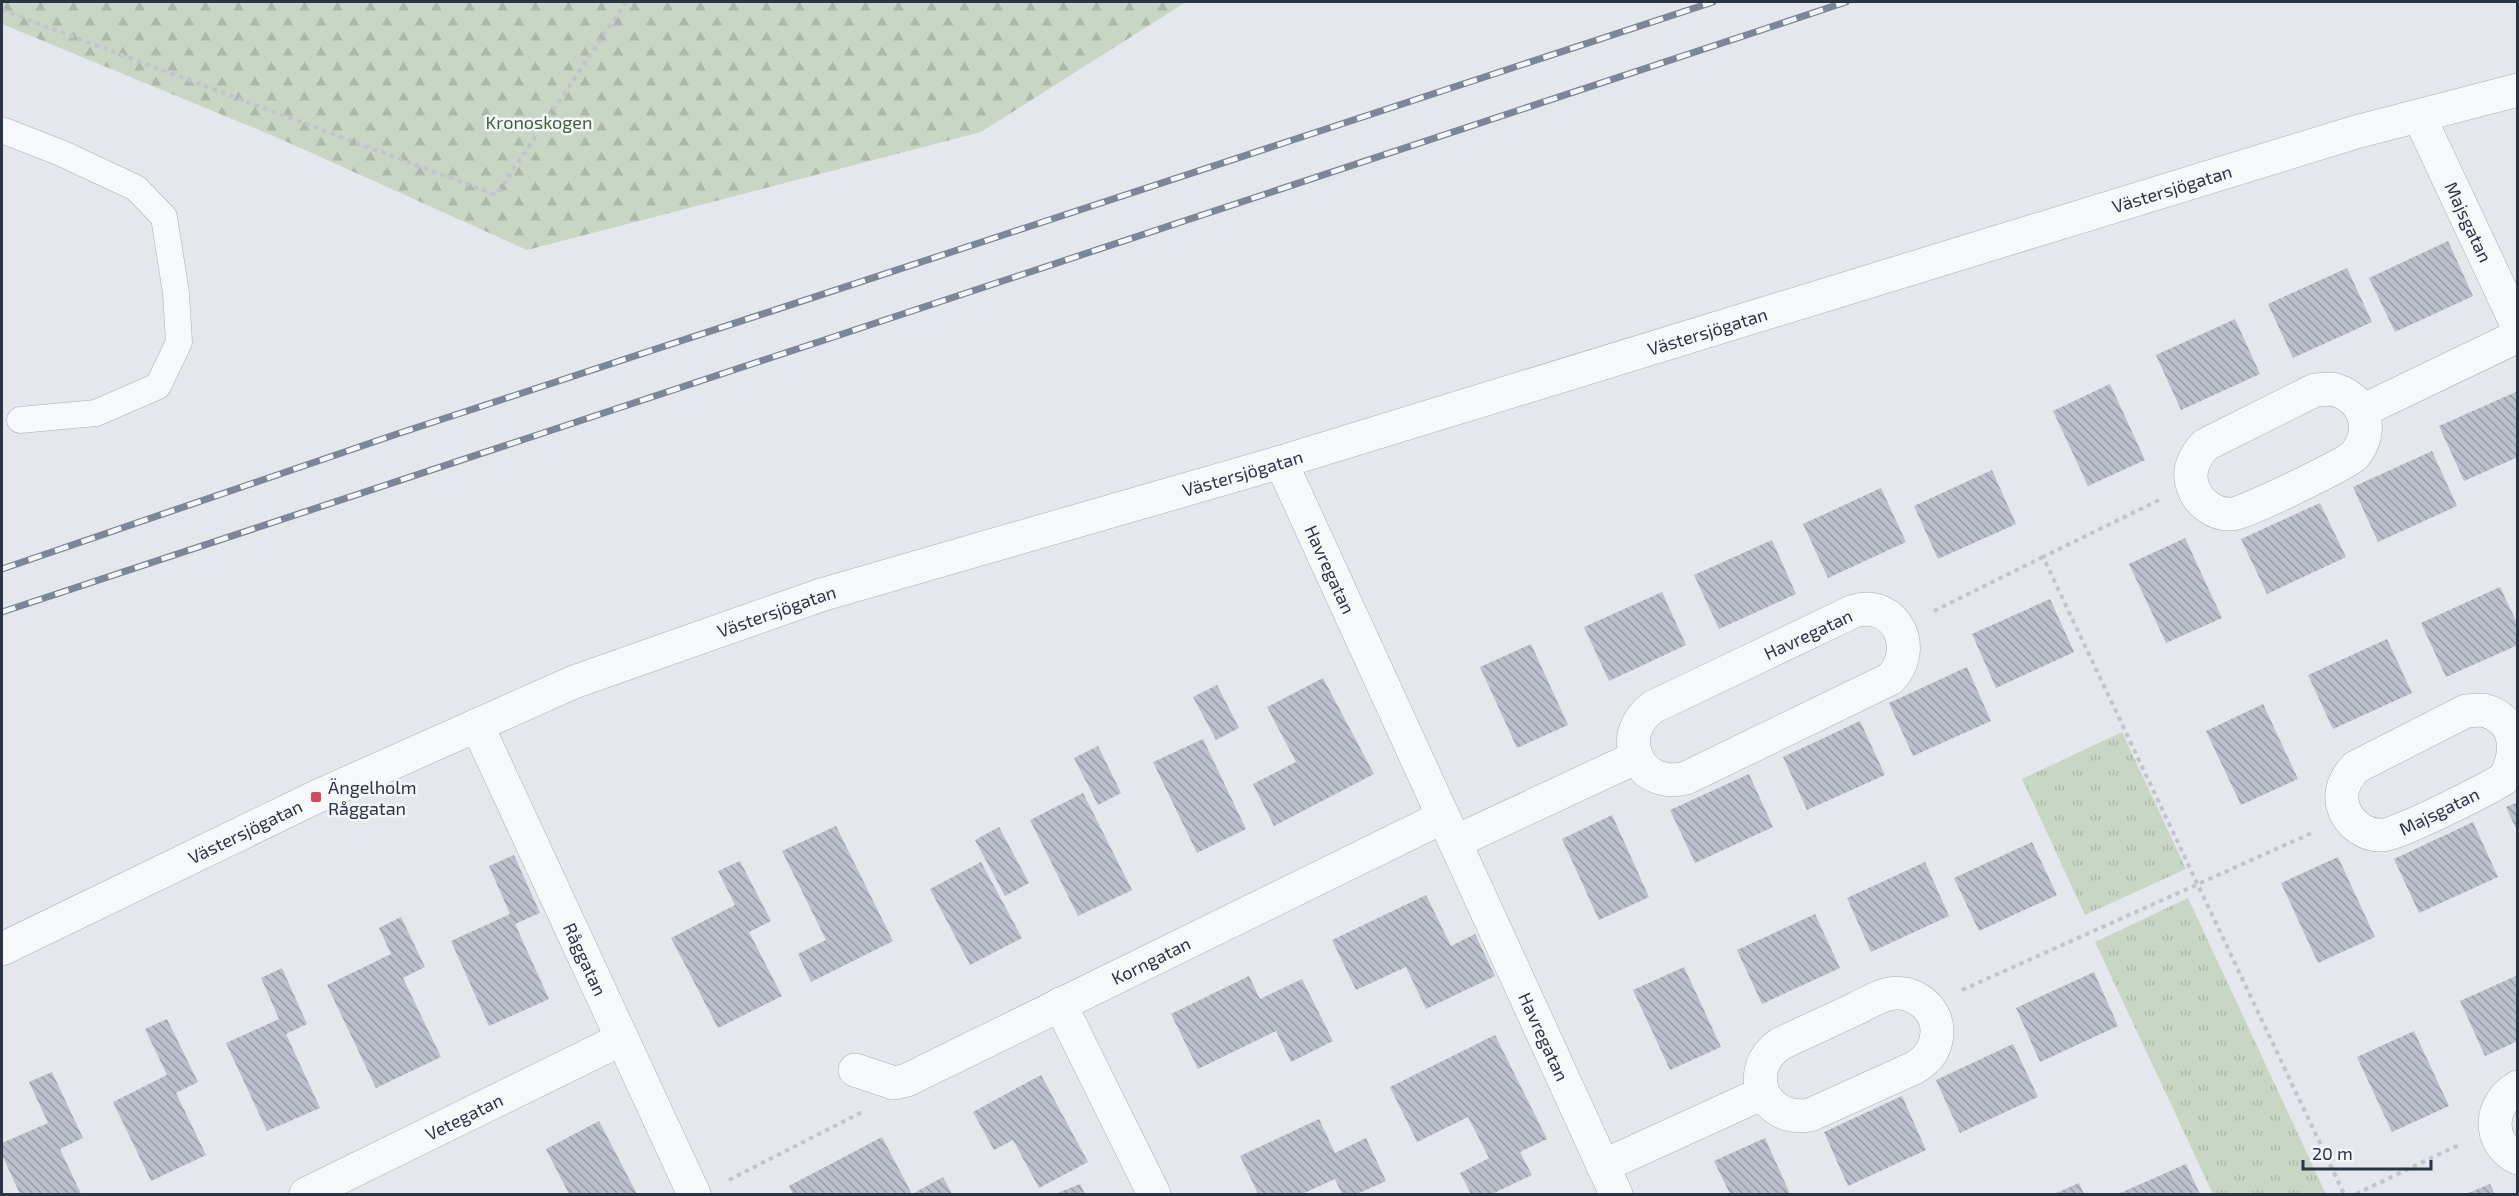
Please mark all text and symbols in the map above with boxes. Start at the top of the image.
park label: Kronoskogen [486,111,592,133]
street label: Västersjögatan [2109,160,2235,217]
street label: Majsgatan [2440,178,2497,266]
street label: Västersjögatan [1645,302,1770,360]
street label: Västersjögatan [1180,445,1305,501]
street label: Havregatan [1300,521,1360,617]
street label: Västersjögatan [714,580,838,642]
street label: Havregatan [1760,604,1856,664]
place label: Ängelholm Råggatan [328,776,416,819]
street label: Majsgatan [2395,782,2483,840]
marker: Ängelholm Råggatan [309,790,323,804]
street label: Västersjögatan [184,794,306,868]
street label: Råggatan [559,919,612,999]
street label: Korngatan [1108,932,1194,989]
street label: Havregatan [1514,989,1574,1085]
street label: Vetegatan [422,1088,506,1145]
scale bar [2303,1133,2430,1171]
text: 20 m [2312,1142,2353,1164]

